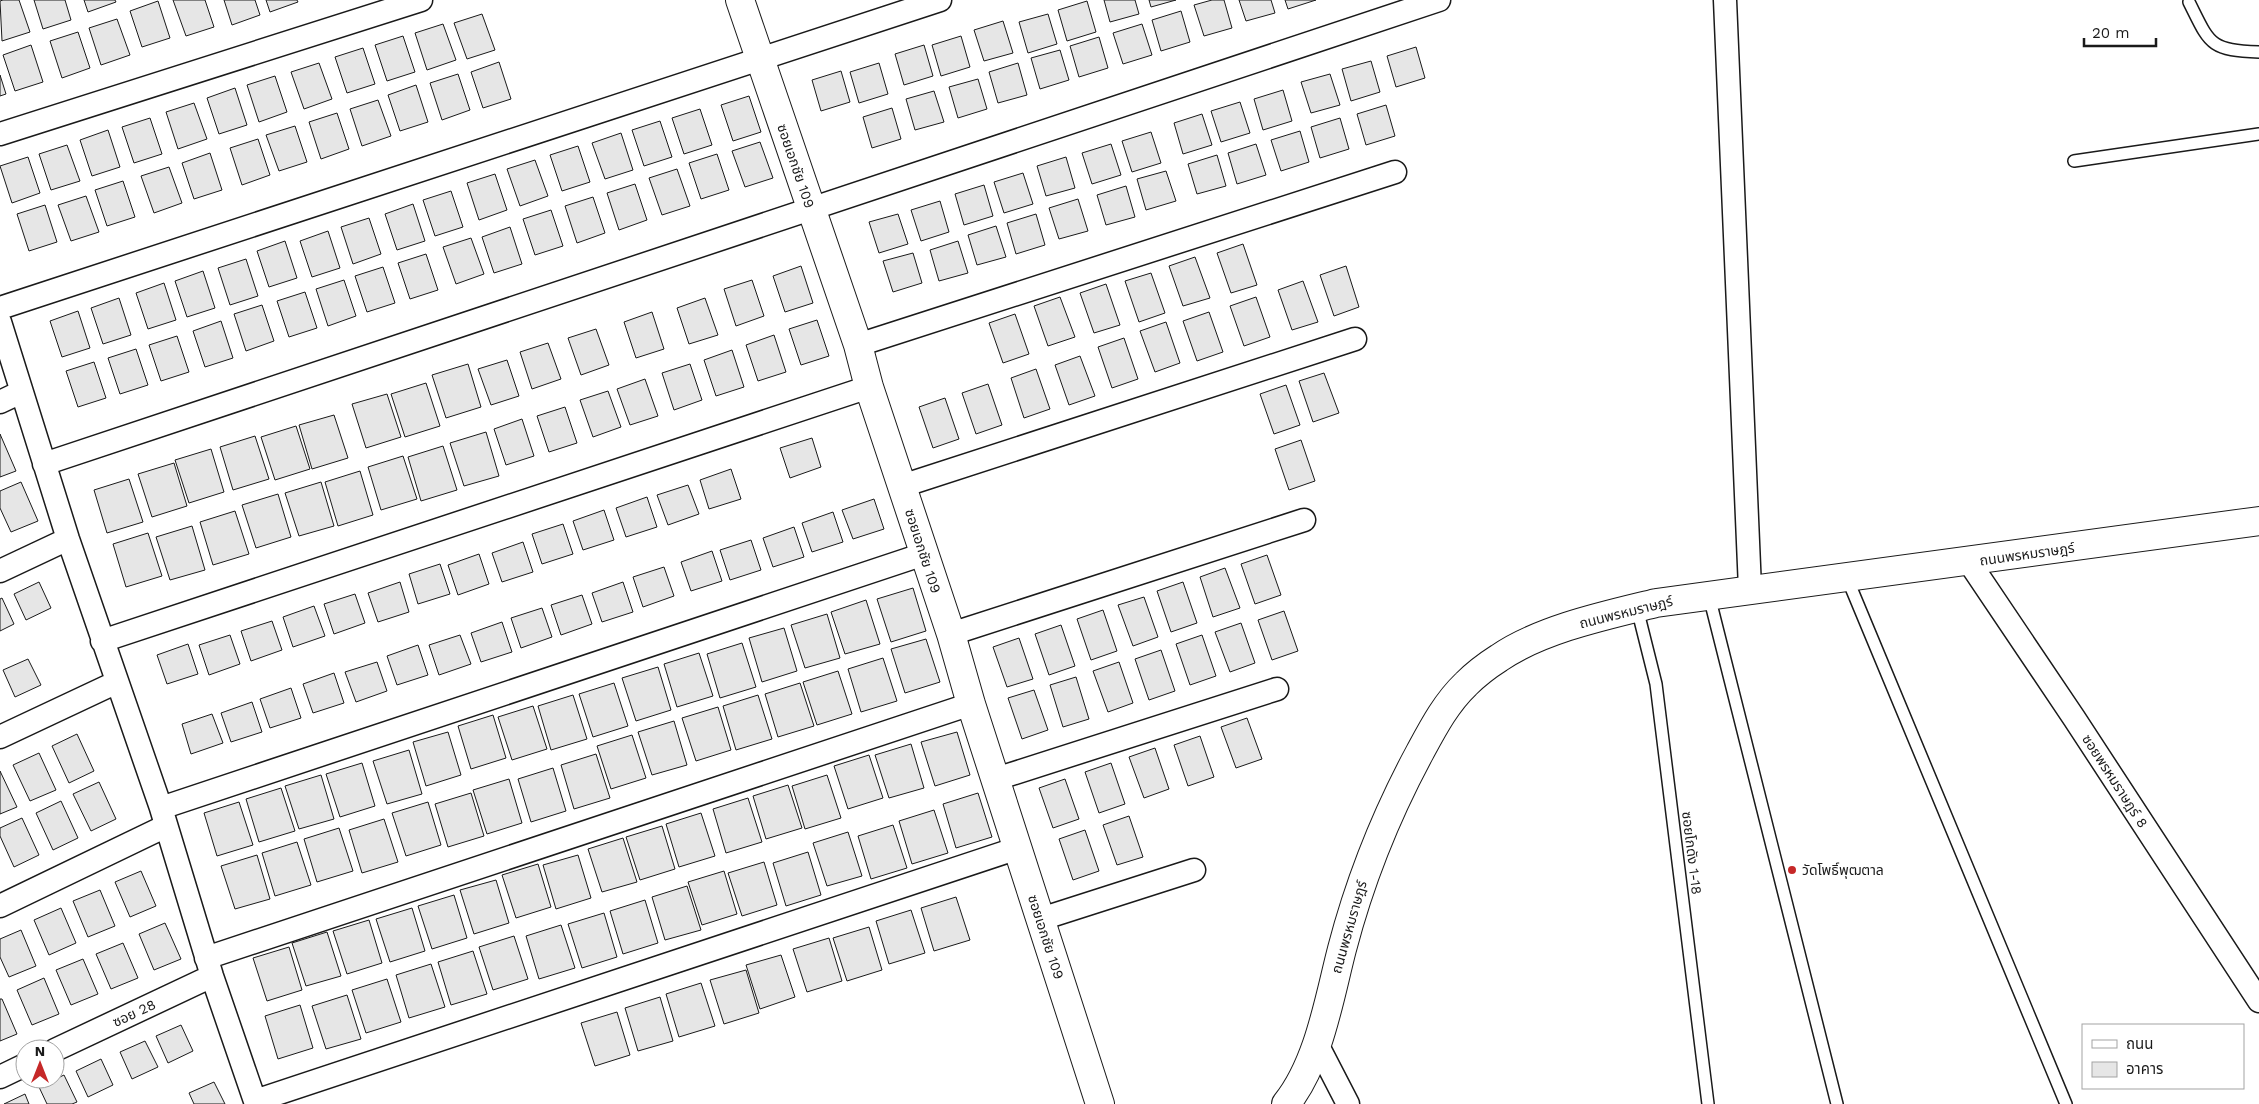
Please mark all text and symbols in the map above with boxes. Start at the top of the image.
scale bar [2084,15,2156,47]
text: 20 m [2092,24,2130,42]
street label: ซอยเอกชัย 109 [774,122,818,210]
street label: ซอยเอกชัย 109 [902,507,944,595]
street label: ถนนพรหมราษฎร์ [1978,539,2076,569]
street label: ถนนพรหมราษฎร์ [1578,592,1675,631]
street label: ซอยพรหมราษฎร์ 8 [2079,731,2151,831]
street label: ซอยโกดัง 1-18 [1679,811,1705,895]
place label: วัดโพธิ์พุฒตาล [1802,862,1884,879]
marker: วัดโพธิ์พุฒตาล [1786,864,1798,876]
street label: ถนนพรหมราษฎร์ [1328,878,1370,975]
street label: ซอยเอกชัย 109 [1025,893,1067,981]
street label: ซอย 28 [110,996,158,1030]
legend [2082,1024,2244,1089]
text: ถนน [2126,1035,2153,1053]
north arrow [15,1039,65,1089]
text: N [35,1043,45,1059]
text: อาคาร [2126,1060,2163,1078]

